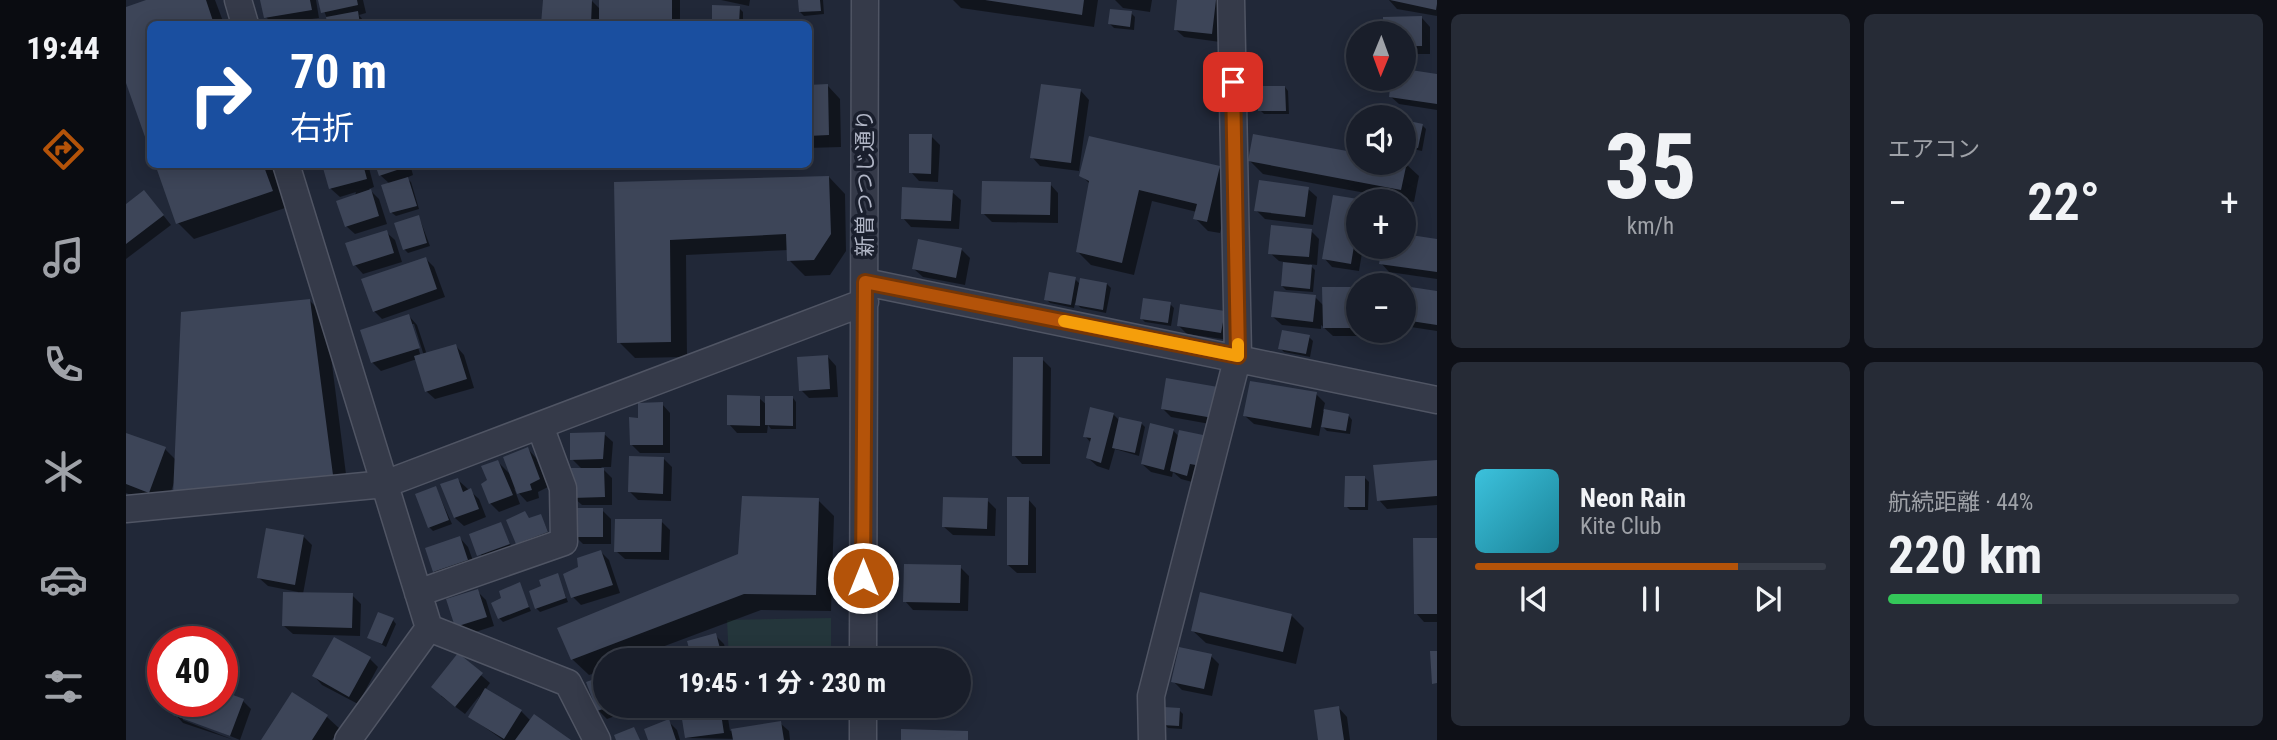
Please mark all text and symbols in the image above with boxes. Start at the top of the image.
north arrow [1346,21,1416,91]
map controls [1346,21,1416,343]
text: 19:44 [26,29,100,67]
text: 70 m [290,43,387,100]
icon: right [175,49,266,140]
pin [1203,52,1263,112]
icon: arrive [1214,63,1252,101]
button: sound [1346,105,1416,175]
text: 右折 [290,109,354,147]
street label: 新曽つつじ通り [853,110,877,257]
text: 35 [1605,114,1696,220]
icon: directions [39,125,88,174]
text: エアコン [1888,136,1980,163]
text: 22° [2027,172,2100,233]
text: − [1888,181,1907,225]
text: + [2220,181,2239,225]
button: + [1346,189,1416,259]
text: km/h [1627,213,1674,240]
icon: music [39,233,88,282]
button: − [1346,273,1416,343]
icon: phone [39,340,88,389]
icon: climate [39,447,88,496]
text: Neon Rain [1580,483,1686,513]
text: 航続距離 · 44% [1888,489,2033,516]
text: Kite Club [1580,513,1661,540]
text: 220 km [1888,525,2042,586]
position arrow [826,541,900,615]
icon: car [39,555,88,604]
icon: previous [1515,580,1553,618]
icon: pause [1632,580,1670,618]
icon: next [1749,580,1787,618]
speed limit sign: 40 [147,626,238,717]
icon: filters [39,662,88,711]
text: 19:45 · 1 分 · 230 m [678,668,886,698]

